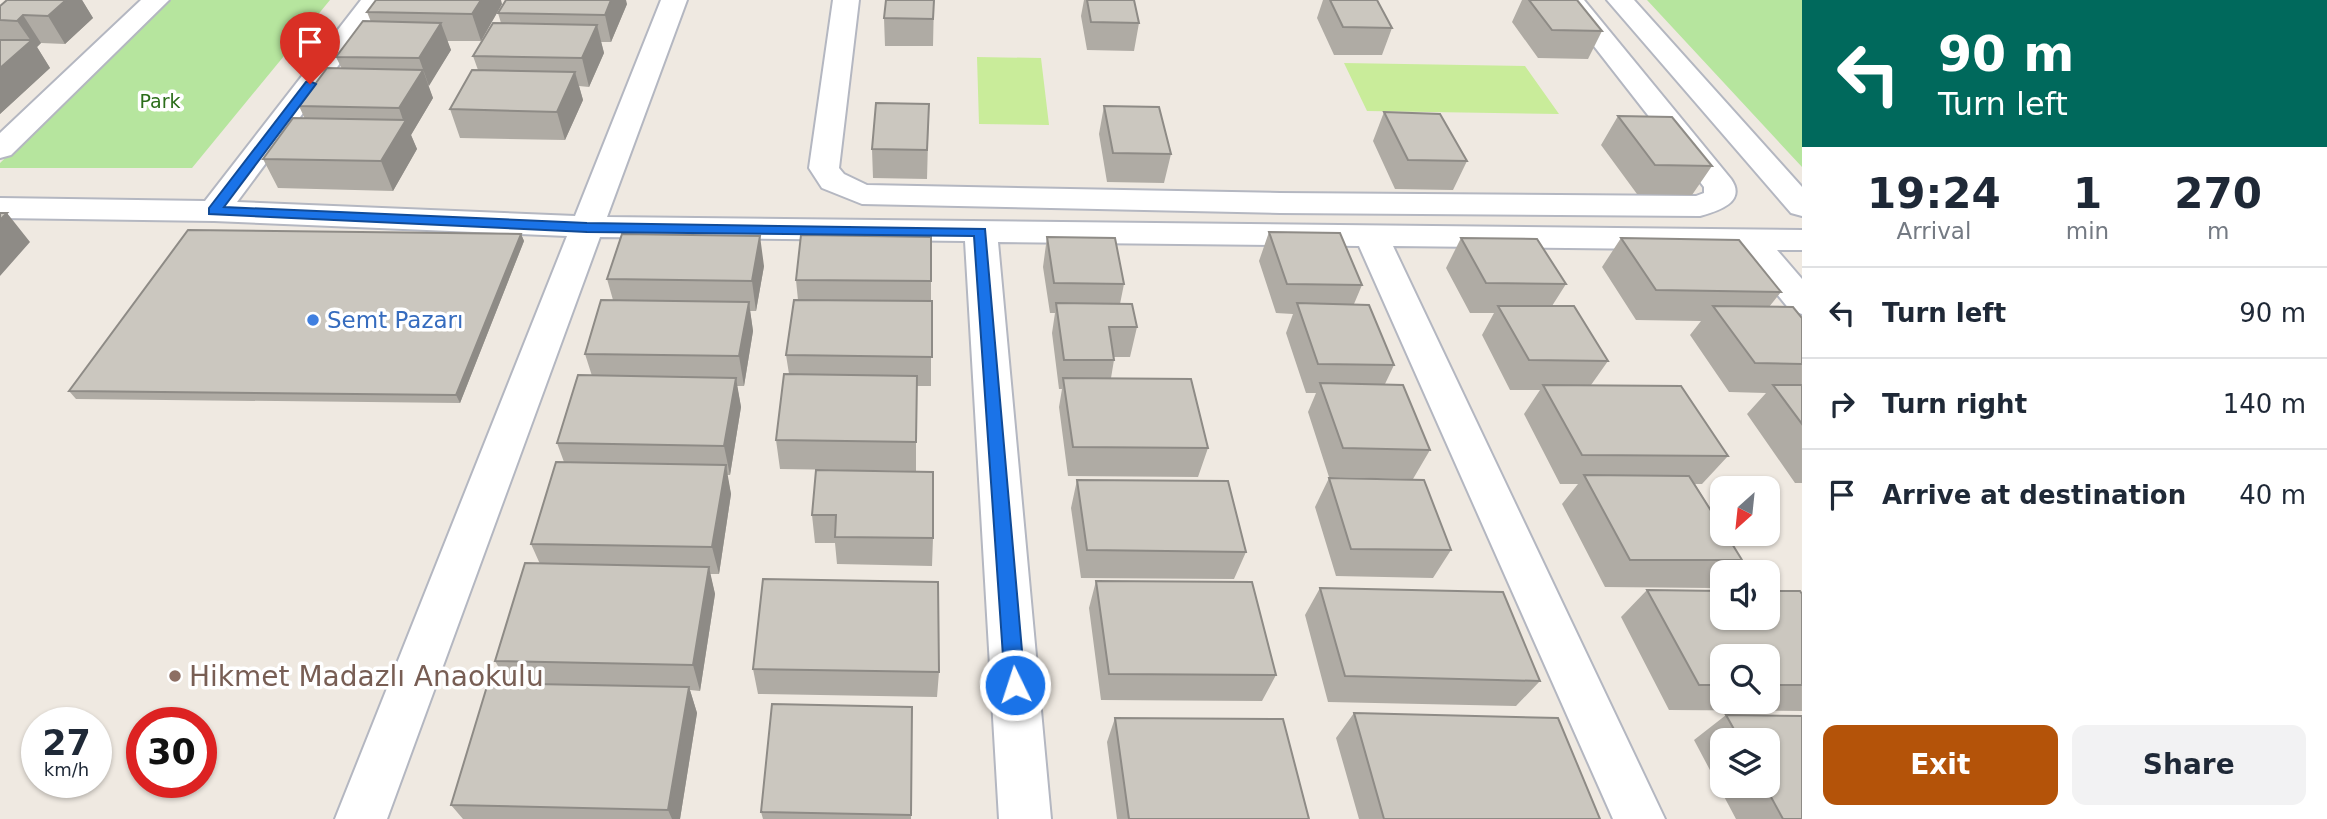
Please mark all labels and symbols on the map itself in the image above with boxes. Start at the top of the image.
pin [280,12.0,340,84]
park label: Park [139,90,181,112]
place label: Semt Pazarı [327,307,463,333]
marker: Semt Pazarı [305,312,321,328]
north arrow [1710,476,1780,546]
position arrow [978,648,1052,722]
place label: Hikmet Madazlı Anaokulu [189,660,544,693]
marker: Hikmet Madazlı Anaokulu [167,668,183,684]
speed limit sign: 30 [126,707,217,798]

